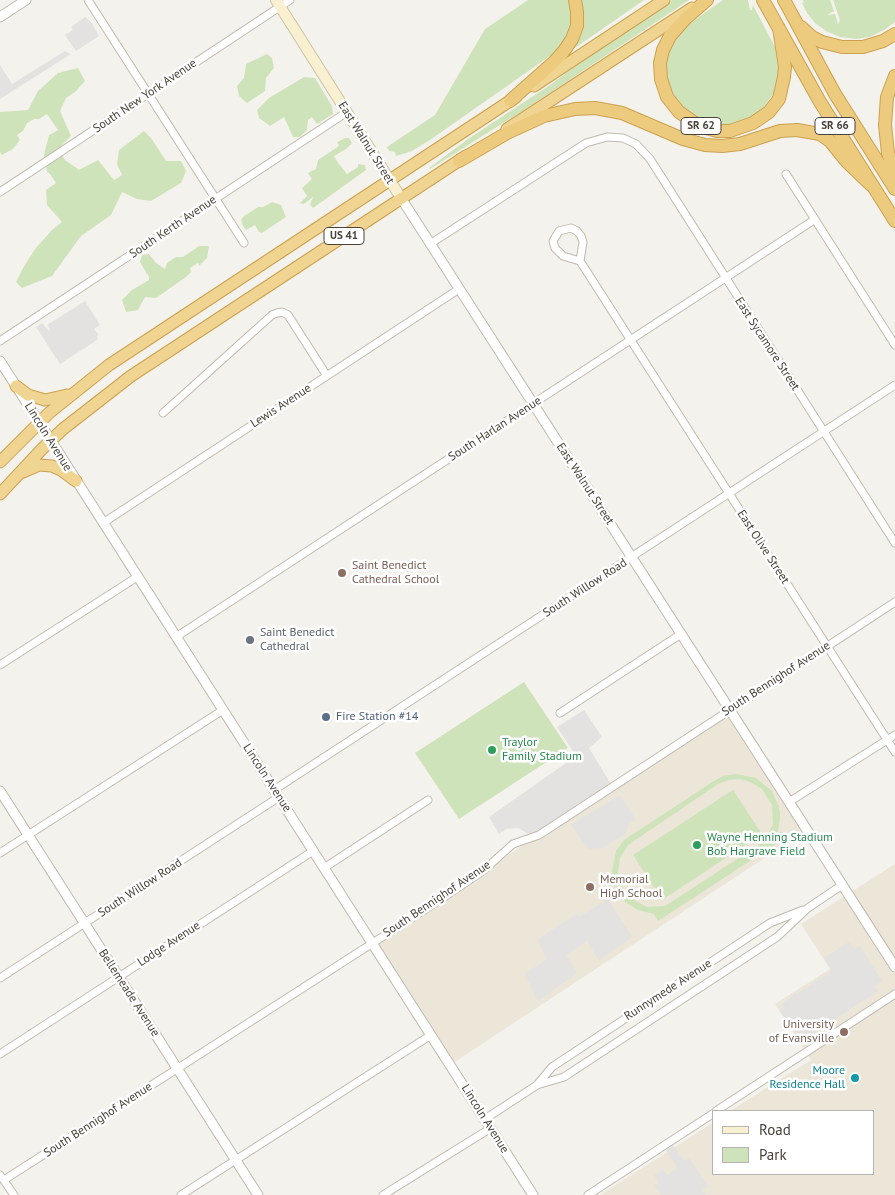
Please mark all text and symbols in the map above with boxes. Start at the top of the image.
street label: South New York Avenue [90,56,200,136]
street label: East Walnut Street [335,99,397,187]
road number: SR 62 [681,118,721,134]
road number: SR 66 [815,118,855,134]
street label: South Kerth Avenue [127,193,219,261]
road number: US 41 [324,228,364,245]
street label: East Sycamore Street [732,295,802,393]
street label: Lewis Avenue [248,381,314,431]
street label: South Harlan Avenue [446,394,544,464]
street label: Lincoln Avenue [21,400,75,474]
street label: East Walnut Street [553,440,617,528]
street label: East Olive Street [734,507,792,587]
street label: South Willow Road [540,556,630,620]
place label: Saint Benedict Cathedral School [352,559,439,587]
marker: Saint Benedict Cathedral School [336,567,348,579]
place label: Saint Benedict Cathedral [260,626,334,654]
marker: Saint Benedict Cathedral [244,634,256,646]
street label: South Bennighof Avenue [719,639,833,719]
place label: Fire Station #14 [336,710,418,724]
marker: Fire Station #14 [320,711,332,723]
place label: Traylor Family Stadium [502,736,582,764]
street label: Lincoln Avenue [240,741,294,815]
marker: Traylor Family Stadium [486,744,498,756]
place label: Wayne Henning Stadium Bob Hargrave Field [707,831,833,859]
marker: Wayne Henning Stadium Bob Hargrave Field [691,839,703,851]
street label: South Willow Road [95,856,185,920]
street label: South Bennighof Avenue [381,858,493,940]
place label: Memorial High School [600,873,662,901]
marker: Memorial High School [584,881,596,893]
street label: Lodge Avenue [135,918,203,970]
street label: Bellemeade Avenue [95,947,163,1039]
street label: Runnymede Avenue [622,956,714,1024]
place label: University of Evansville [769,1018,834,1046]
marker: University of Evansville [838,1026,850,1038]
place label: Moore Residence Hall [769,1064,845,1092]
marker: Moore Residence Hall [849,1072,861,1084]
street label: South Bennighof Avenue [41,1080,155,1160]
street label: Lincoln Avenue [458,1082,512,1156]
legend [712,1110,875,1175]
text: Road [759,1120,791,1139]
text: Park [759,1145,787,1164]

